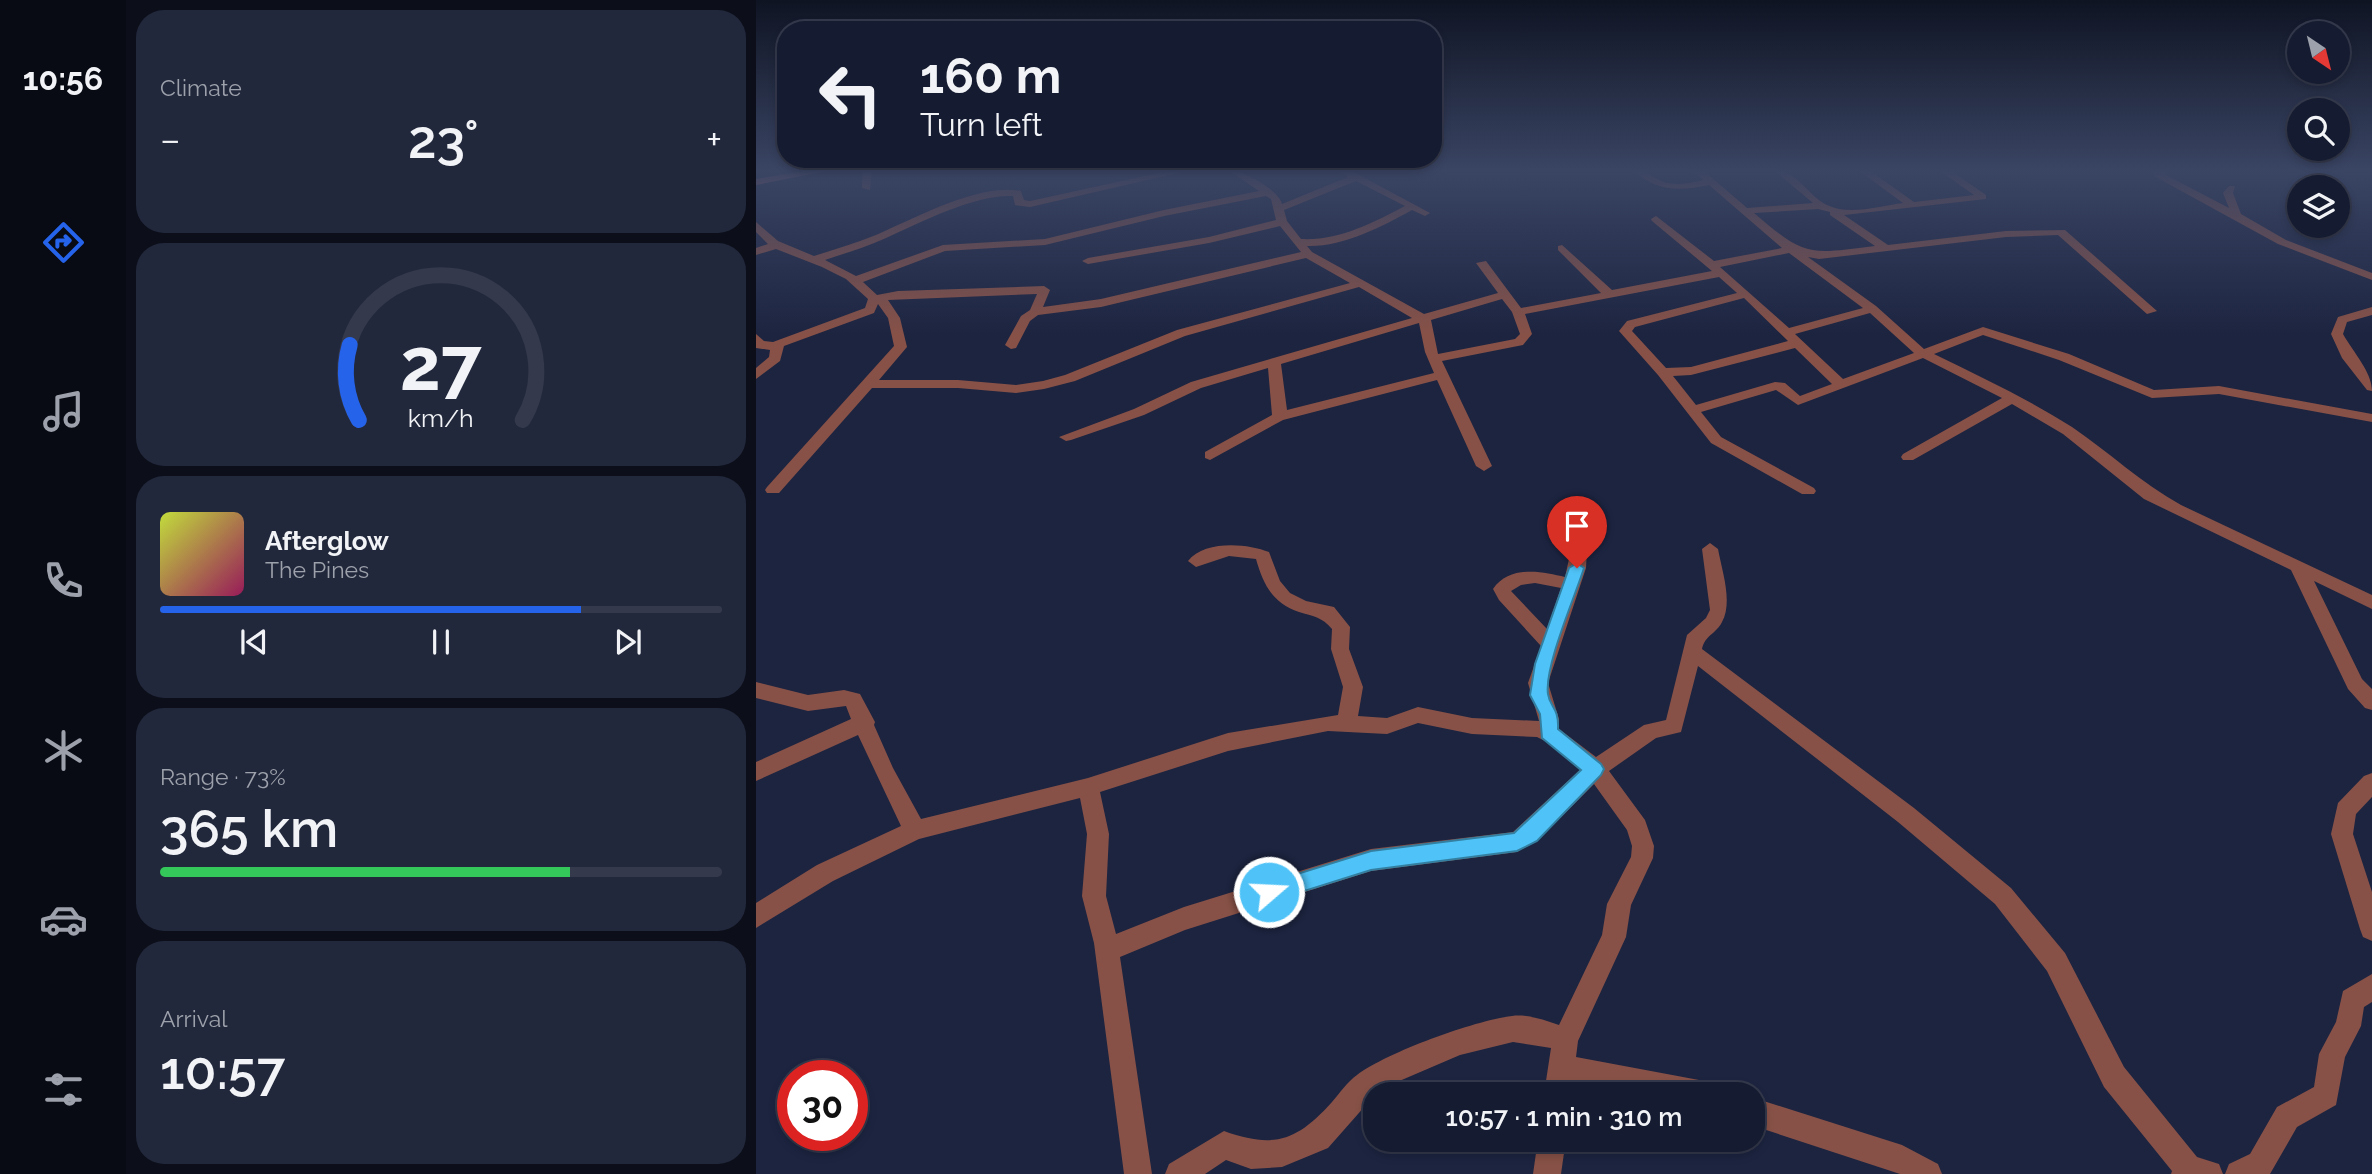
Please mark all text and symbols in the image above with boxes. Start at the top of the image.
north arrow [2287,21,2350,84]
map controls [2287,21,2350,238]
text: 160 m [920,47,1061,104]
icon: left [805,49,896,140]
text: 10:56 [23,60,103,97]
text: Climate [160,74,242,101]
button: search [2287,98,2350,161]
text: Turn left [920,106,1042,143]
text: 23° [408,109,479,170]
text: − [160,117,180,162]
text: + [706,117,722,162]
button: layers [2287,175,2350,238]
icon: directions [39,218,88,267]
text: 27 [400,323,482,408]
icon: music [39,387,88,436]
text: km/h [408,403,474,433]
pin [1547,496,1607,568]
icon: arrive [1558,507,1596,545]
text: Afterglow [265,526,389,556]
icon: phone [39,556,88,605]
text: The Pines [265,556,369,583]
icon: previous [235,623,273,661]
icon: pause [422,623,460,661]
icon: next [609,623,647,661]
icon: climate [39,726,88,775]
text: Range · 73% [160,763,286,790]
text: 365 km [160,798,338,859]
position arrow [1232,855,1306,929]
icon: car [39,895,88,944]
text: Arrival [160,1005,227,1032]
text: 10:57 [160,1040,285,1101]
speed limit sign: 30 [777,1060,868,1151]
icon: filters [39,1065,88,1114]
text: 10:57 · 1 min · 310 m [1446,1102,1682,1132]

